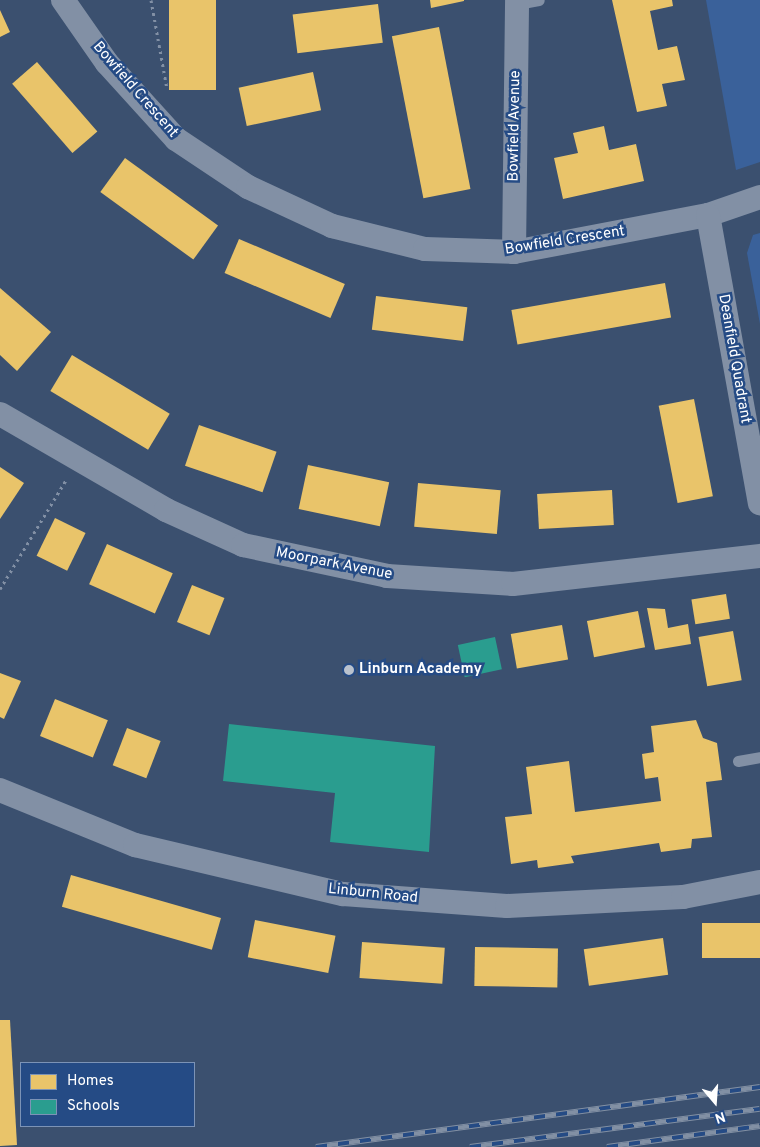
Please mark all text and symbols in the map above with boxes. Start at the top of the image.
street label: Bowfield Crescent [88,38,182,142]
street label: Bowfield Avenue [505,70,525,182]
street label: Bowfield Crescent [504,223,626,259]
street label: Deanfield Quadrant [714,293,754,425]
street label: Moorpark Avenue [274,544,394,584]
place label: Linburn Academy [359,661,483,679]
marker: Linburn Academy [343,664,355,676]
street label: Linburn Road [327,880,419,908]
legend [20,1062,195,1127]
text: Homes [67,1072,114,1091]
north arrow [690,1077,740,1127]
text: Schools [67,1097,120,1116]
text: N [712,1107,727,1126]

